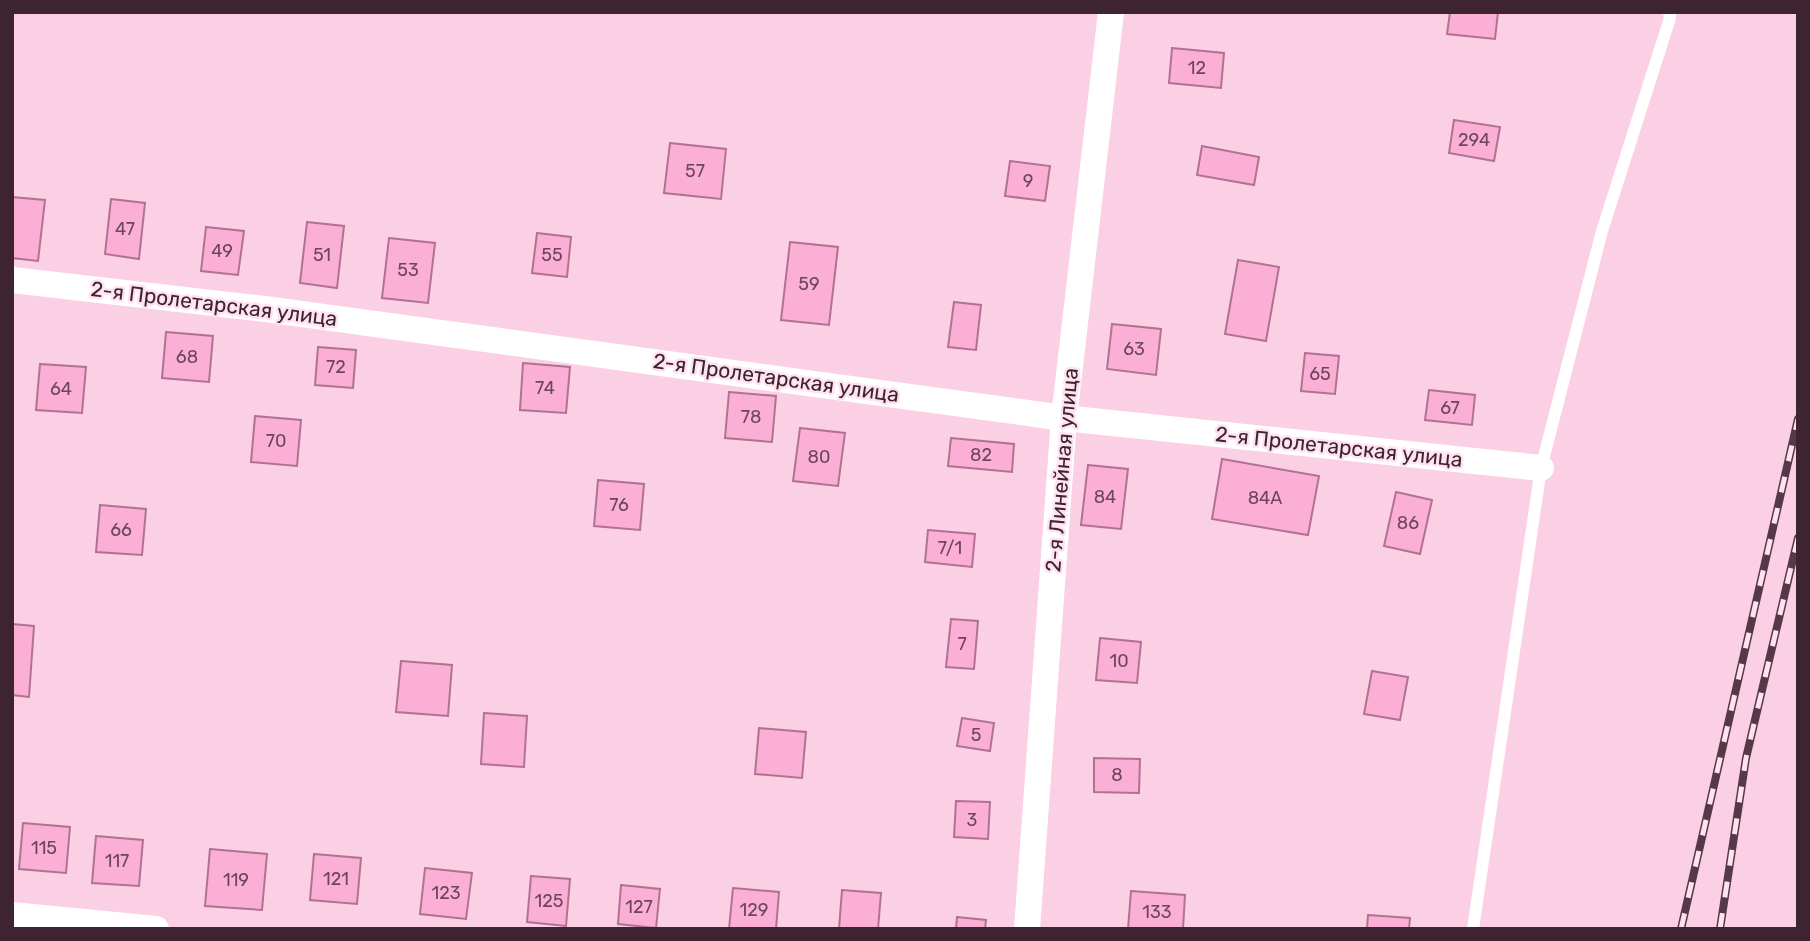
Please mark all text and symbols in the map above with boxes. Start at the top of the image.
house number: 12 [1188,57,1206,79]
house number: 294 [1458,129,1490,151]
house number: 57 [685,160,705,182]
house number: 9 [1023,170,1033,192]
house number: 47 [115,218,135,240]
house number: 49 [211,240,233,262]
house number: 51 [313,244,331,266]
house number: 55 [541,244,563,266]
house number: 53 [397,259,419,281]
house number: 59 [798,273,820,295]
street label: 2-я Пролетарская улица [89,276,339,331]
house number: 63 [1123,338,1145,360]
house number: 68 [176,346,198,368]
street label: 2-я Пролетарская улица [651,348,901,407]
house number: 72 [326,356,346,378]
house number: 65 [1309,363,1331,385]
street label: 2-я Линейная улица [1040,367,1083,573]
house number: 74 [535,377,555,399]
house number: 64 [50,378,72,400]
house number: 67 [1440,397,1460,419]
house number: 78 [741,406,761,428]
street label: 2-я Пролетарская улица [1214,421,1464,472]
house number: 70 [266,430,286,452]
house number: 82 [970,444,992,466]
house number: 80 [808,446,830,468]
house number: 84 [1094,486,1116,508]
house number: 84А [1248,487,1282,509]
house number: 76 [609,494,629,516]
house number: 86 [1397,512,1419,534]
house number: 66 [110,519,132,541]
house number: 7/1 [938,537,962,559]
house number: 7 [957,633,967,655]
house number: 10 [1109,650,1129,672]
house number: 5 [971,724,981,746]
house number: 8 [1111,764,1123,786]
house number: 3 [967,809,977,831]
house number: 115 [31,837,57,859]
house number: 117 [105,850,129,872]
house number: 121 [323,868,349,890]
house number: 119 [223,869,249,891]
house number: 123 [431,882,461,904]
house number: 125 [535,890,563,912]
house number: 127 [625,896,653,918]
house number: 129 [740,899,768,921]
house number: 133 [1142,901,1172,923]

